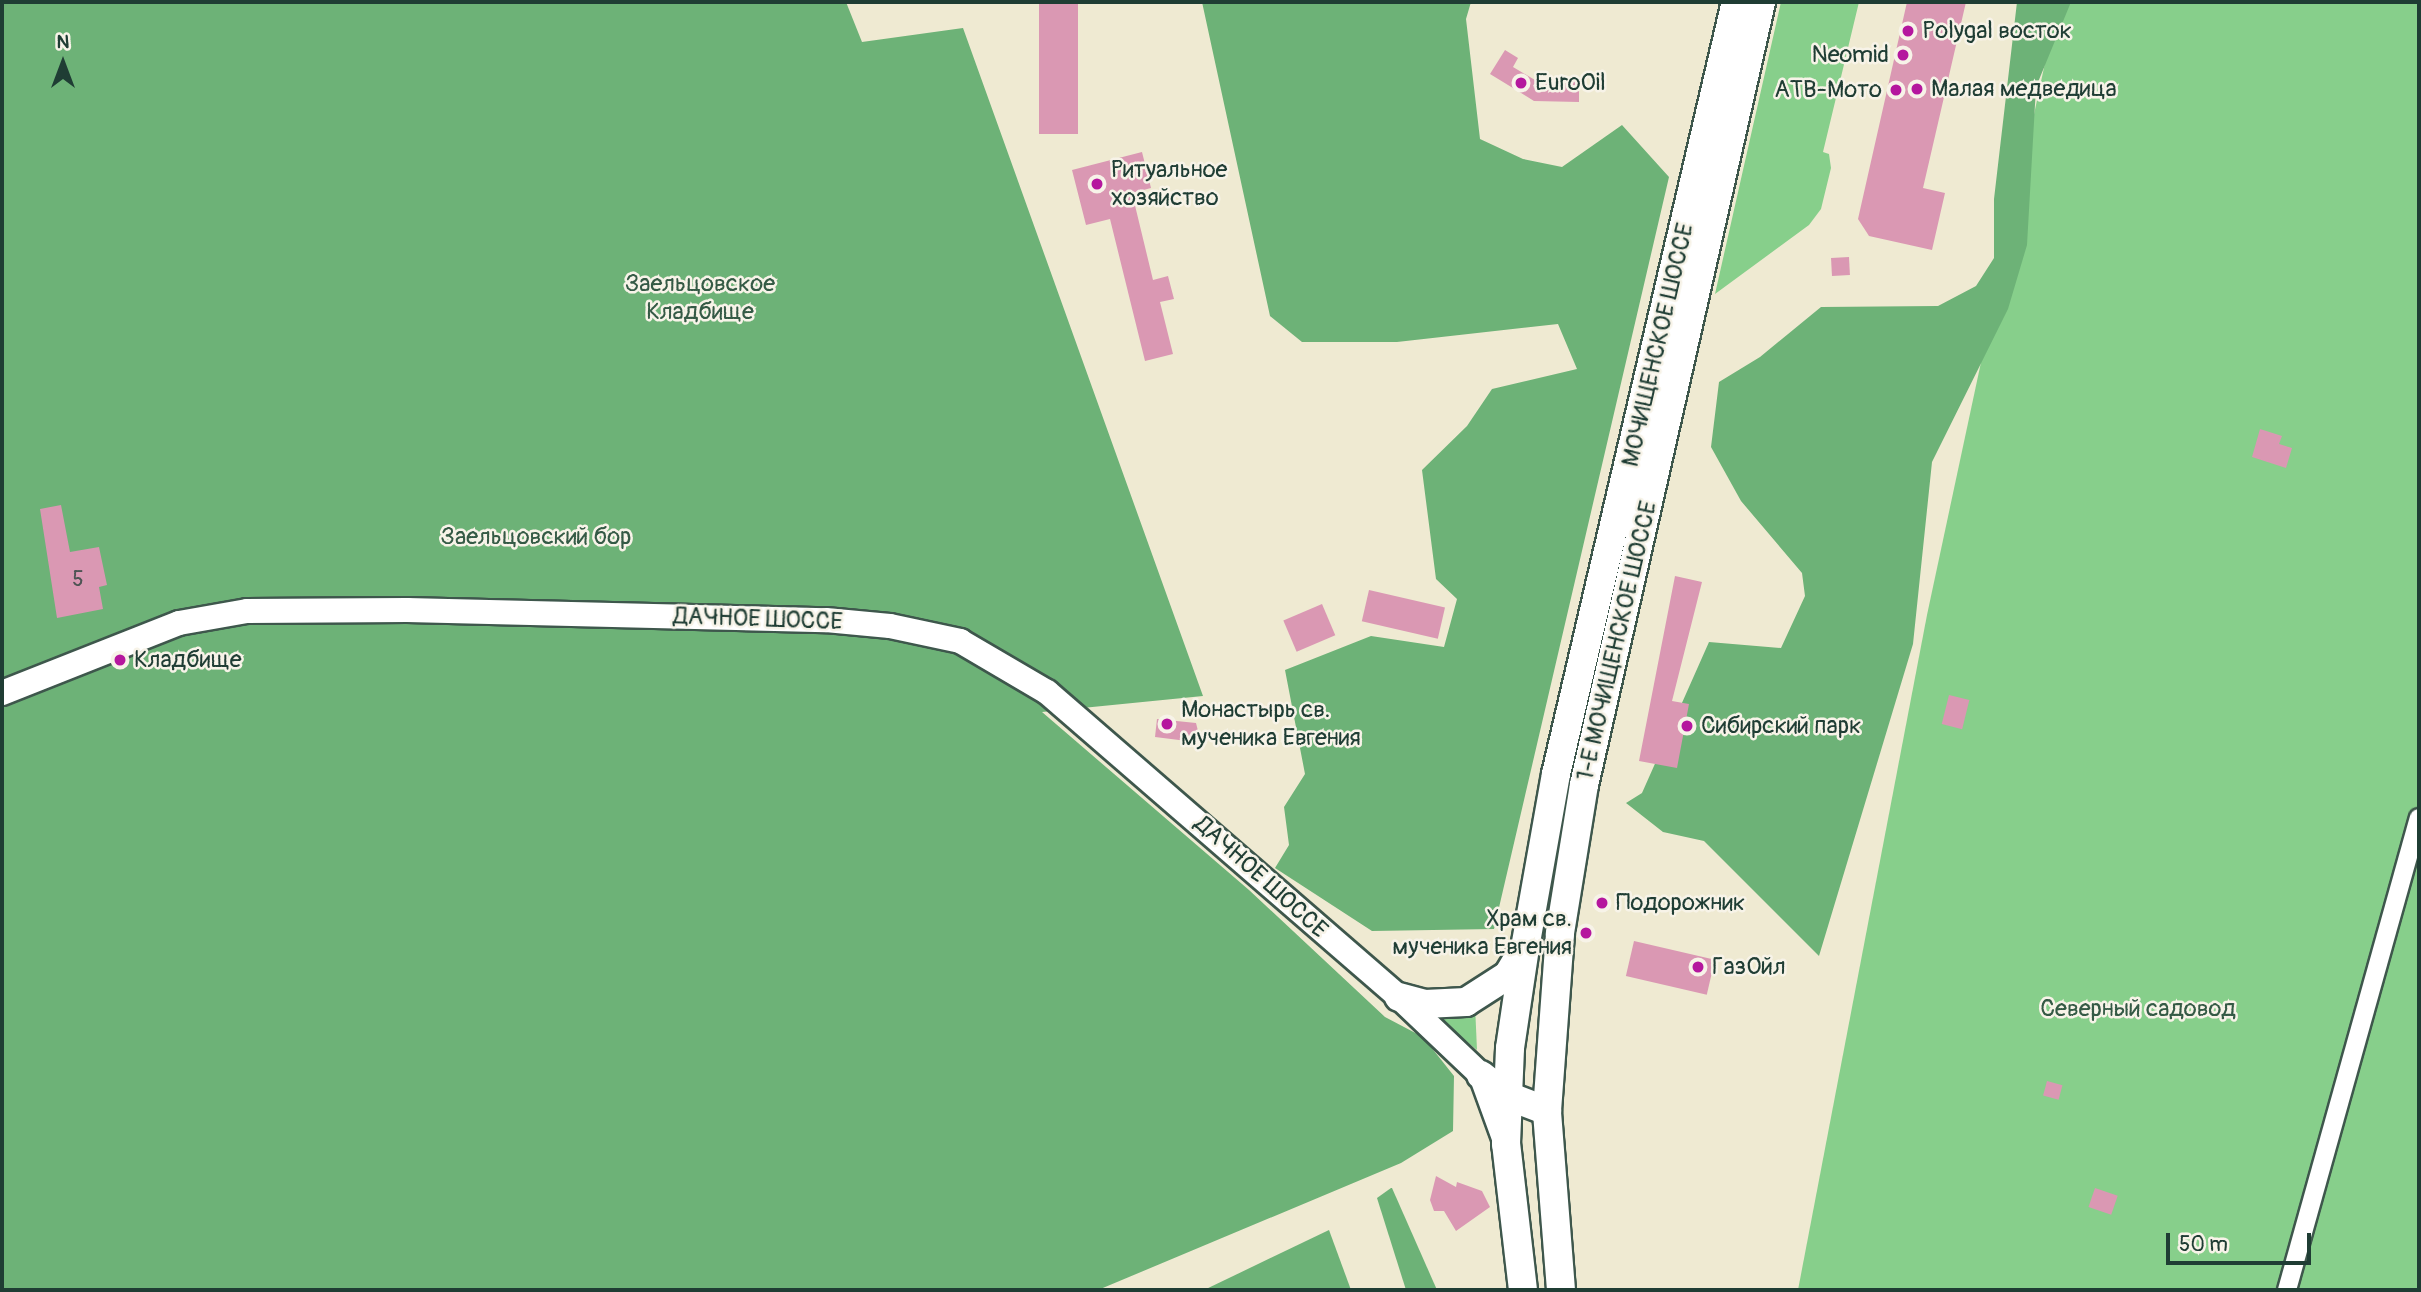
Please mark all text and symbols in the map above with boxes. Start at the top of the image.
place label: Polygal восток [1922,17,2072,45]
marker: Polygal восток [1900,23,1916,39]
north arrow [28,28,98,98]
text: N [57,30,69,54]
place label: Neomid [1811,41,1889,69]
marker: Neomid [1895,47,1911,63]
place label: EuroOil [1535,69,1606,97]
marker: EuroOil [1513,75,1529,91]
place label: Малая медведица [1931,75,2117,103]
place label: АТВ-Мото [1774,76,1882,104]
marker: Малая медведица [1909,81,1925,97]
marker: АТВ-Мото [1888,82,1904,98]
place label: Ритуальное хозяйство [1111,156,1227,212]
marker: Ритуальное хозяйство [1089,176,1105,192]
street label: МОЧИЩЕНСКОЕ ШОССЕ [1616,221,1700,469]
park label: Заельцовское Кладбище [625,270,775,326]
street label: 1-Е МОЧИЩЕНСКОЕ ШОССЕ [1571,498,1663,784]
park label: Заельцовский бор [441,523,631,551]
house number: 5 [72,567,84,593]
street label: ДАЧНОЕ ШОССЕ [673,602,843,636]
place label: Кладбище [134,646,242,674]
marker: Кладбище [112,652,128,668]
place label: Монастырь св. мученика Евгения [1181,696,1361,752]
place label: Сибирский парк [1701,712,1861,740]
marker: Монастырь св. мученика Евгения [1159,716,1175,732]
marker: Сибирский парк [1679,718,1695,734]
street label: ДАЧНОЕ ШОССЕ [1188,810,1334,944]
place label: Подорожник [1616,889,1745,917]
marker: Подорожник [1594,895,1610,911]
place label: Храм св. мученика Евгения [1392,905,1572,961]
marker: Храм св. мученика Евгения [1578,925,1594,941]
place label: ГазОйл [1712,953,1786,981]
marker: ГазОйл [1690,959,1706,975]
park label: Северный садовод [2040,995,2236,1023]
scale bar [2169,1218,2314,1262]
text: 50 m [2179,1231,2228,1258]

